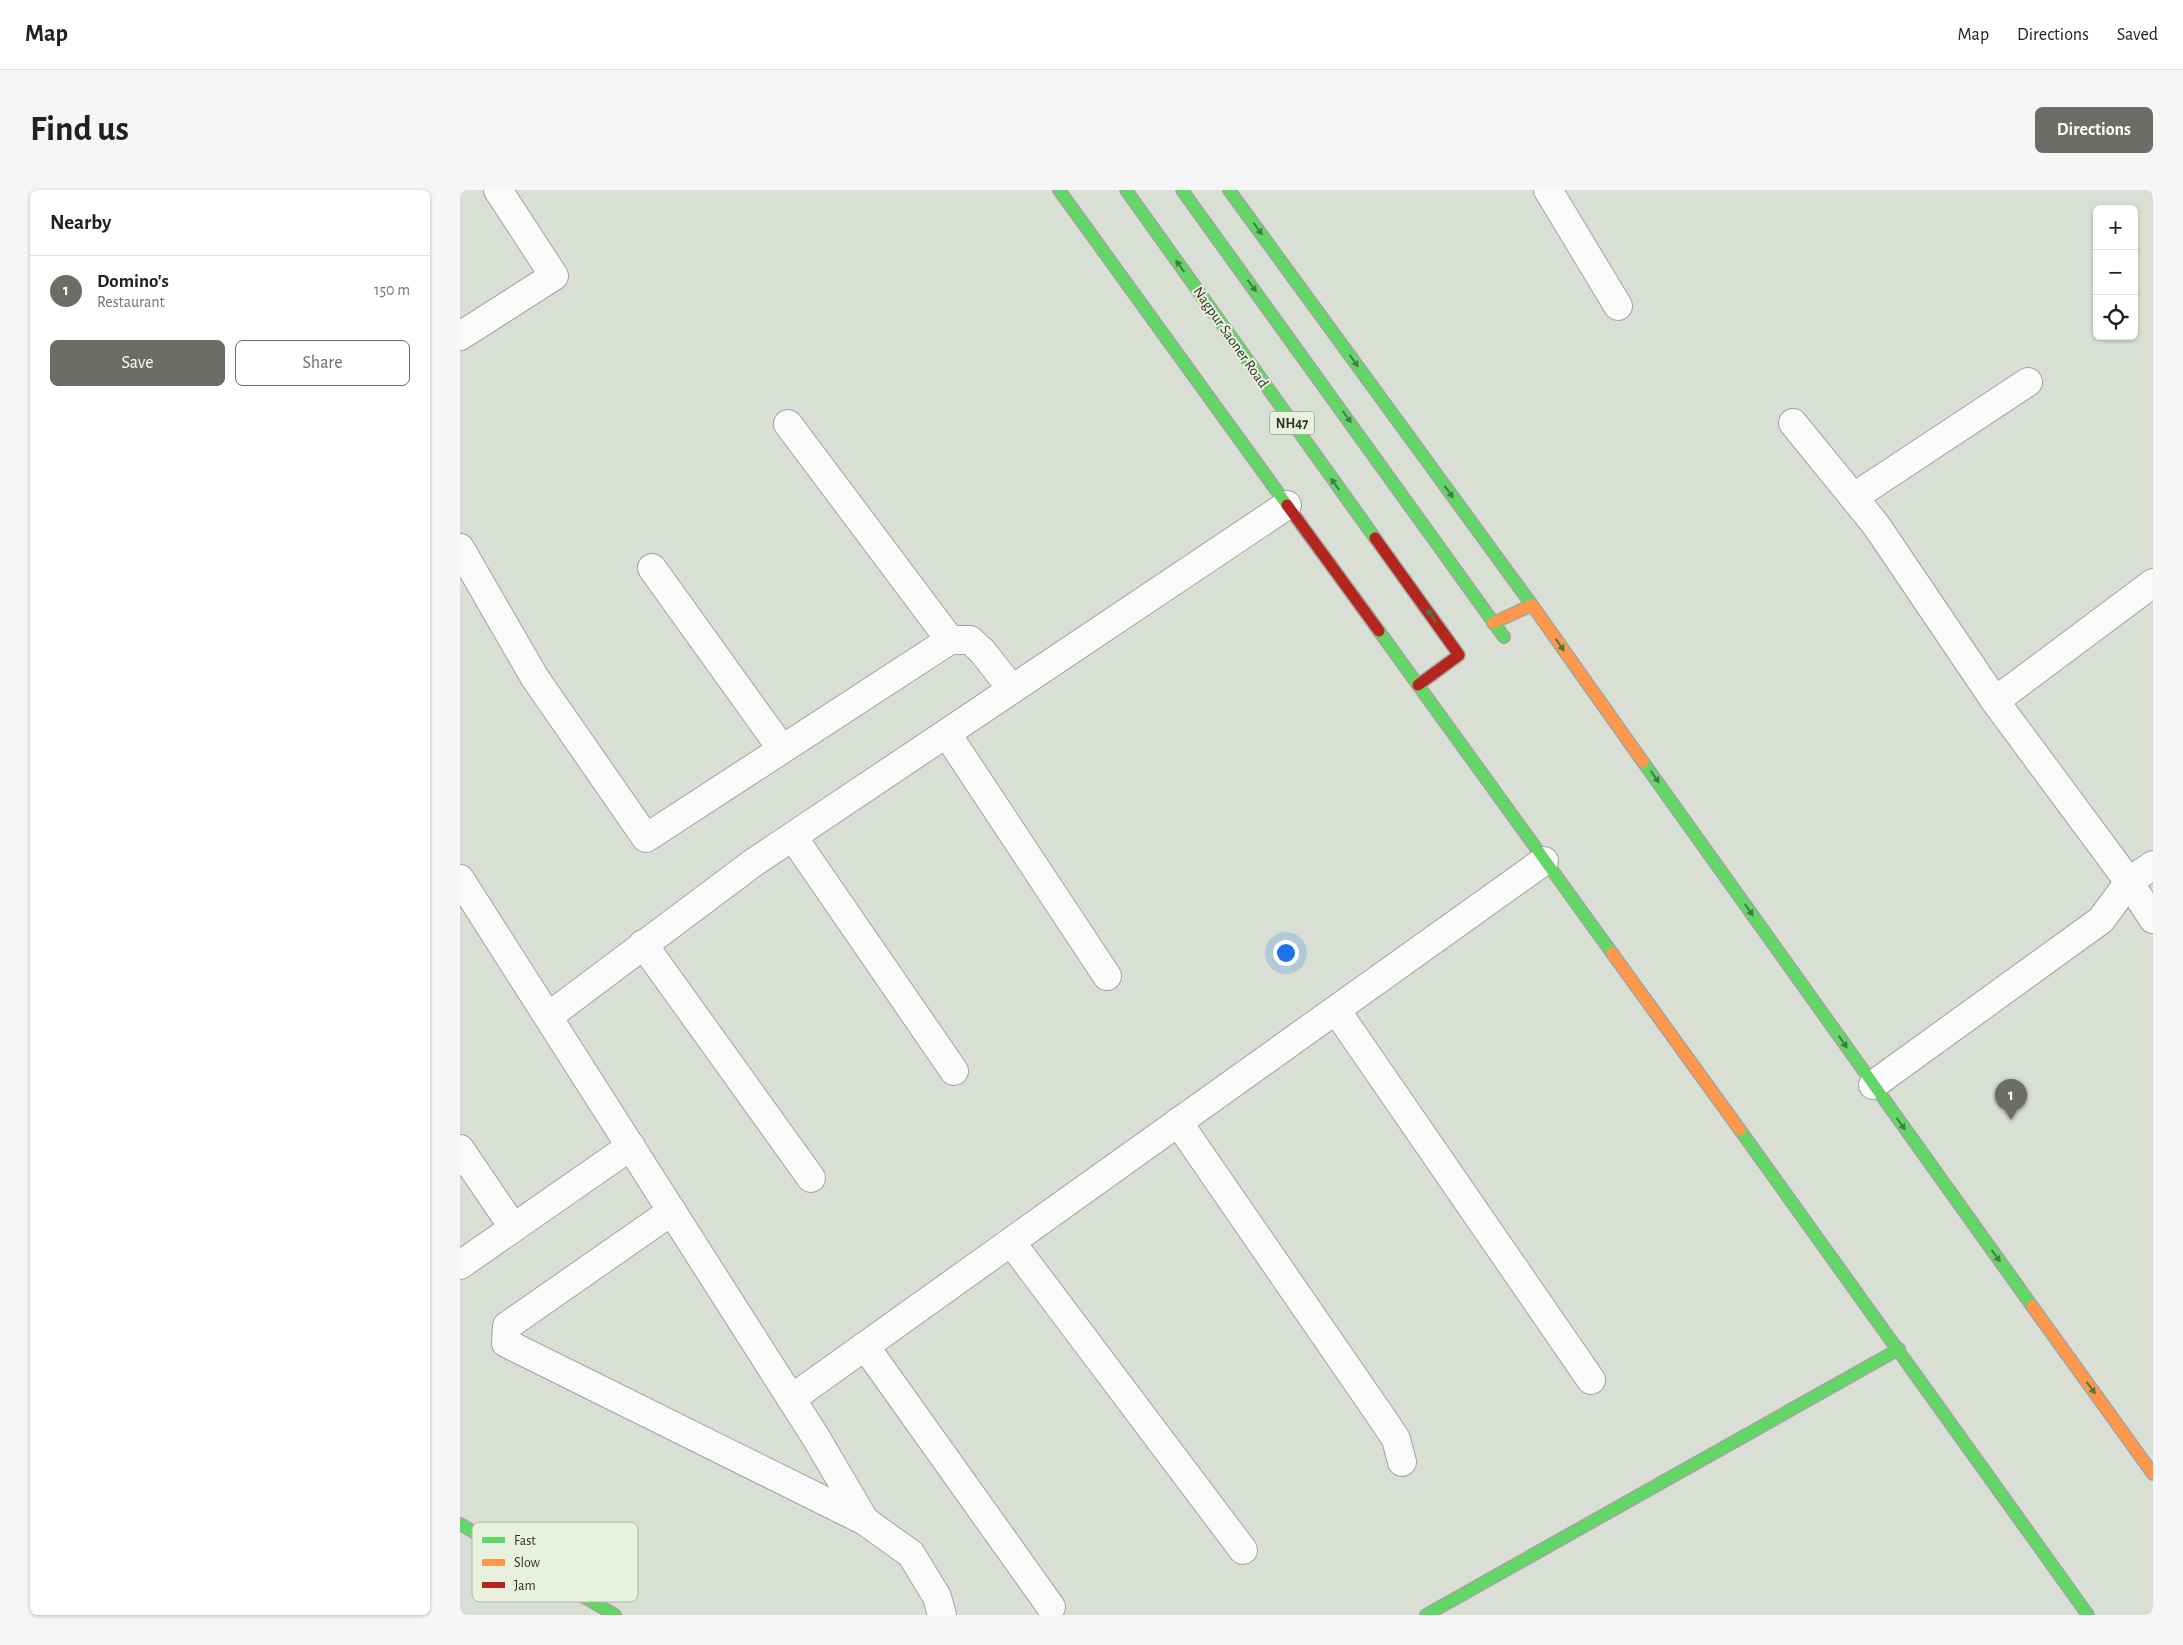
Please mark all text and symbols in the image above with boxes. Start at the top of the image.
text: Map [25,22,68,46]
text: Map [1958,26,1989,44]
text: Directions [2017,26,2089,44]
text: Saved [2117,26,2158,44]
button: Directions [2035,107,2153,153]
text: Find us [30,112,129,147]
map controls [2093,205,2138,340]
button: + [2093,205,2138,250]
text: Nearby [50,212,111,233]
one-way arrow [1253,222,1263,236]
button: − [2093,250,2138,295]
one-way arrow [1175,259,1185,273]
text: Domino's [97,272,169,291]
one-way arrow [1247,279,1257,293]
text: 1 [63,282,69,298]
text: 150 m [374,282,410,298]
street label: Nagpur Saoner Road [1190,284,1271,391]
text: Restaurant [97,294,165,310]
button: locate [2093,295,2138,340]
button: Save [50,340,225,386]
button: Share [235,340,410,386]
one-way arrow [1348,354,1359,367]
one-way arrow [1342,410,1353,423]
road number: NH47 [1270,412,1314,434]
one-way arrow [1330,477,1340,491]
one-way arrow [1444,485,1455,498]
one-way arrow [1425,609,1436,622]
one-way arrow [1555,638,1566,651]
one-way arrow [1649,771,1659,784]
one-way arrow [1744,903,1754,917]
your location [1273,940,1299,966]
one-way arrow [1838,1036,1848,1049]
pin: 1 [1995,1079,2027,1120]
one-way arrow [1896,1117,1906,1131]
one-way arrow [1991,1249,2001,1263]
one-way arrow [2086,1381,2096,1395]
legend [472,1522,638,1602]
text: Fast [514,1534,536,1548]
text: Slow [514,1556,541,1570]
text: Jam [514,1579,536,1593]

